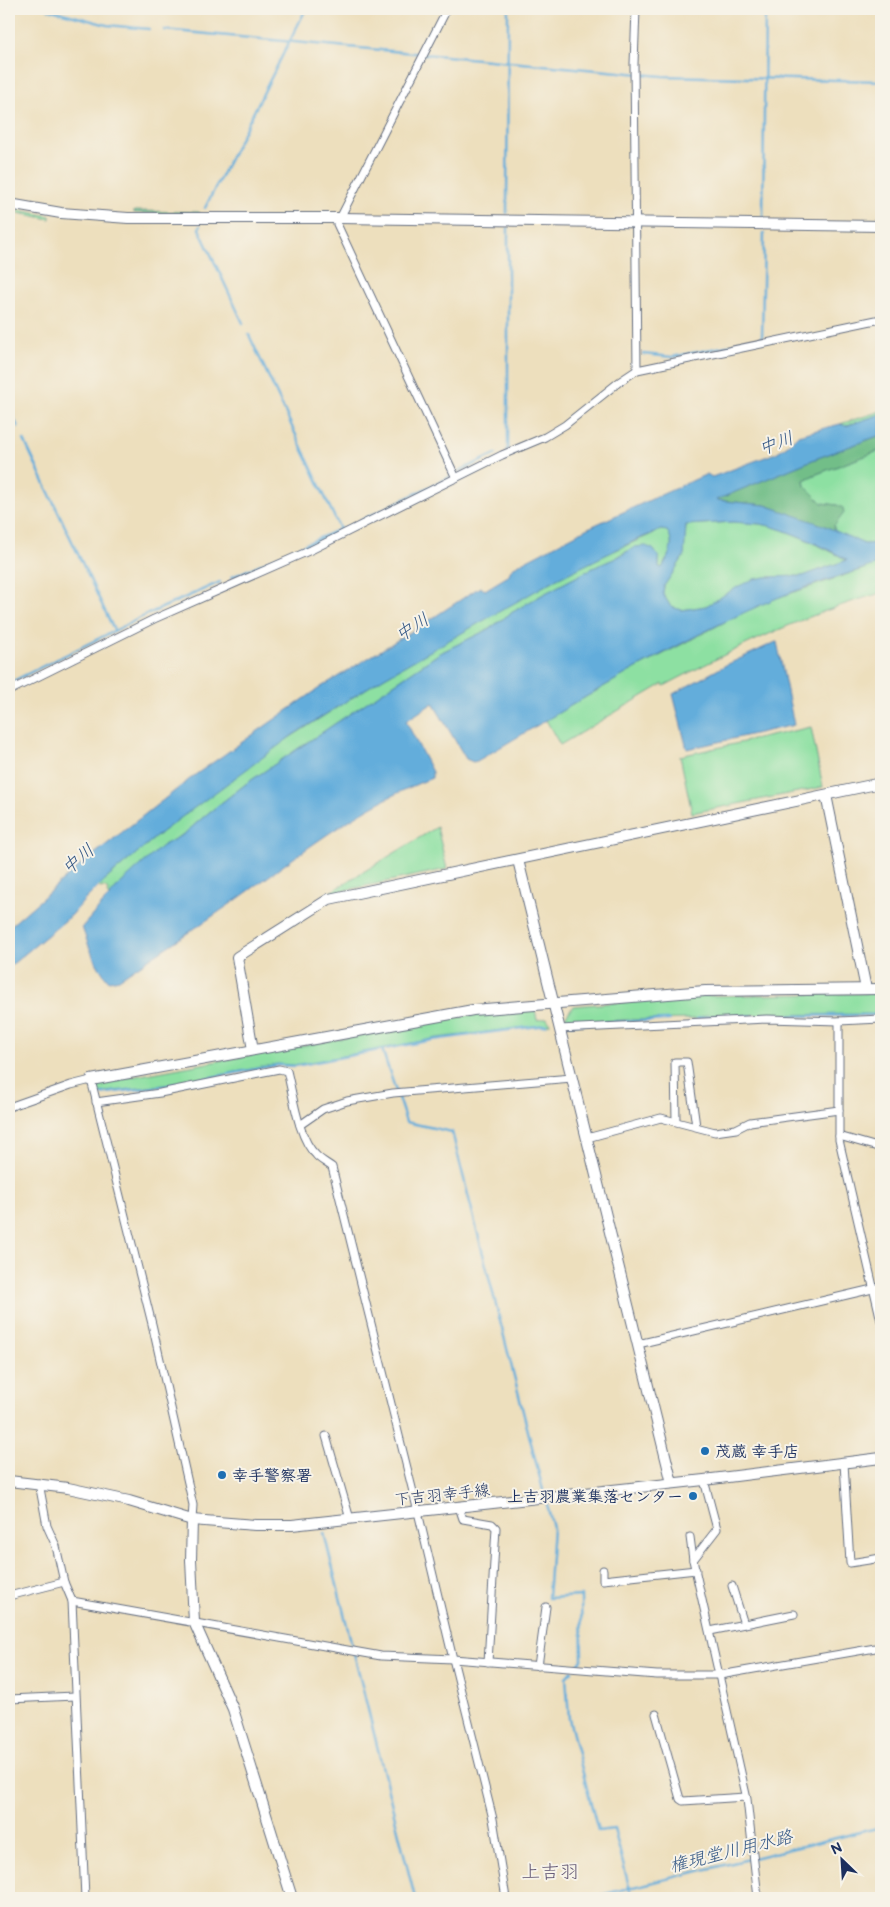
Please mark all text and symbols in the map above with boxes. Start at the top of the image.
water label: 中川 [756,427,797,459]
water label: 中川 [391,609,433,646]
water label: 中川 [58,840,99,879]
place label: 茂蔵 幸手店 [715,1443,799,1462]
marker: 茂蔵 幸手店 [699,1445,711,1457]
place label: 幸手警察署 [232,1467,312,1486]
marker: 幸手警察署 [216,1469,228,1481]
street label: 下吉羽幸手線 [393,1481,491,1510]
place label: 上吉羽農業集落センター [507,1488,683,1507]
marker: 上吉羽農業集落センター [687,1490,699,1502]
water label: 権現堂川用水路 [667,1826,796,1877]
north arrow [818,1834,868,1884]
text: N [828,1839,845,1859]
district label: 上吉羽 [521,1861,579,1884]

